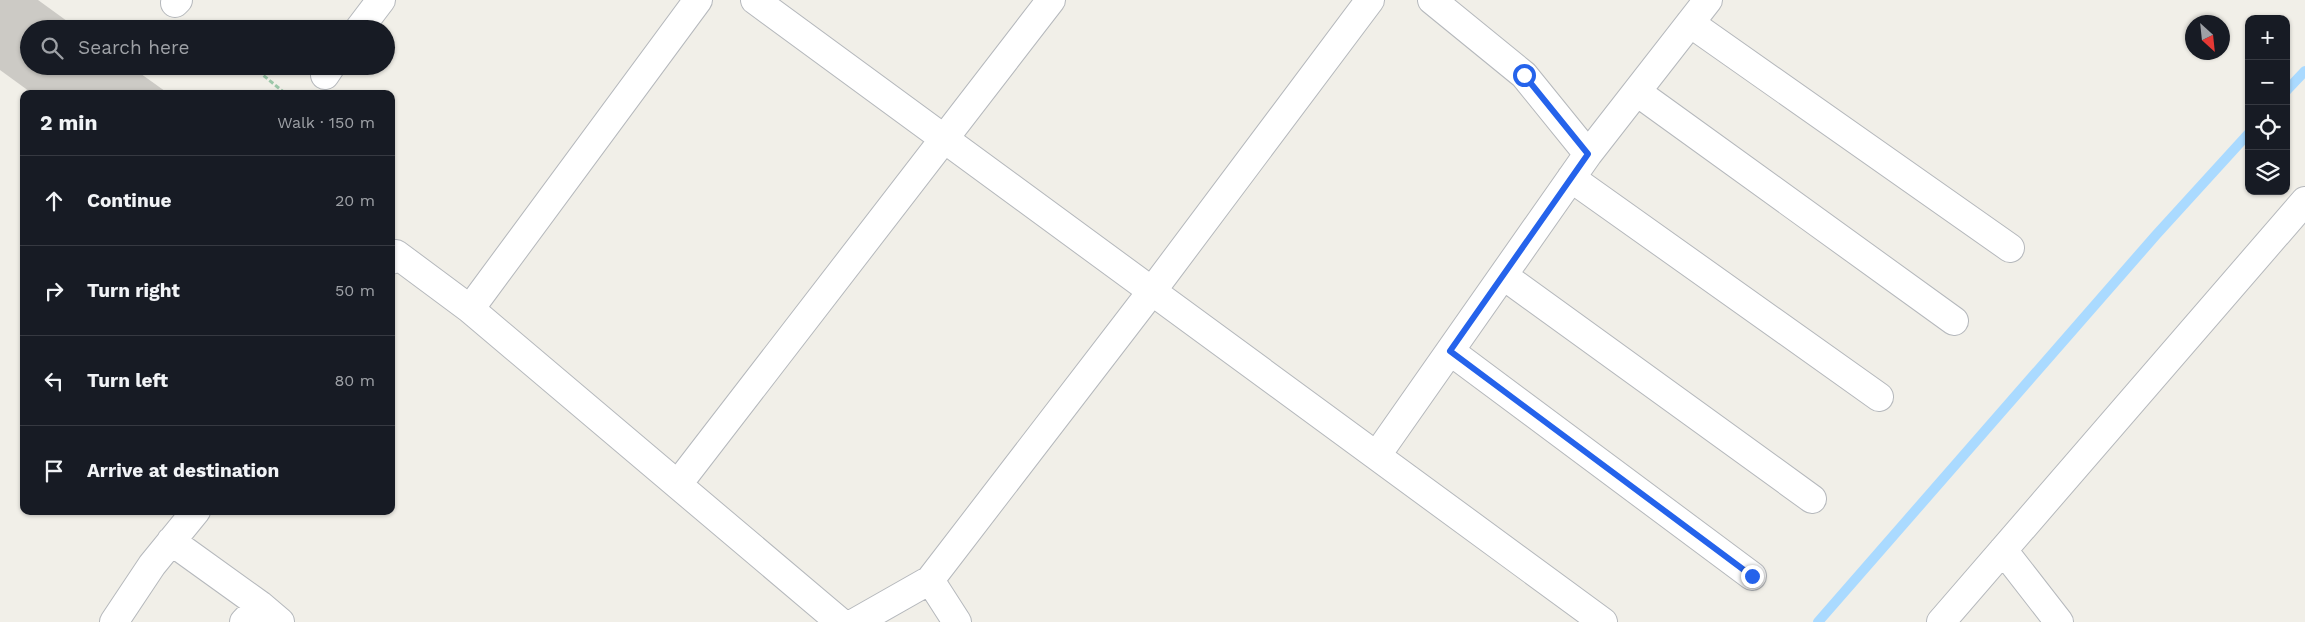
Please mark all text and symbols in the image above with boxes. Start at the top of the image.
north arrow [2185,15,2230,60]
map controls [2245,15,2290,195]
button: + [2245,15,2290,60]
search box [20,20,395,75]
icon: search [38,34,66,62]
text: Search here [78,36,189,59]
button: − [2245,60,2290,105]
route start [1513,64,1536,87]
button: locate [2245,105,2290,150]
text: 2 min [40,110,97,135]
text: Walk · 150 m [277,113,375,132]
button: layers [2245,150,2290,195]
icon: ahead [40,187,68,215]
text: Continue [87,189,171,212]
text: 20 m [335,191,375,210]
icon: right [40,277,68,305]
text: Turn right [87,279,180,302]
text: 50 m [335,281,375,300]
icon: left [40,367,68,395]
text: Turn left [87,369,168,392]
text: 80 m [334,371,375,390]
icon: arrive [40,457,68,485]
text: Arrive at destination [87,459,279,482]
route end [1741,565,1764,588]

